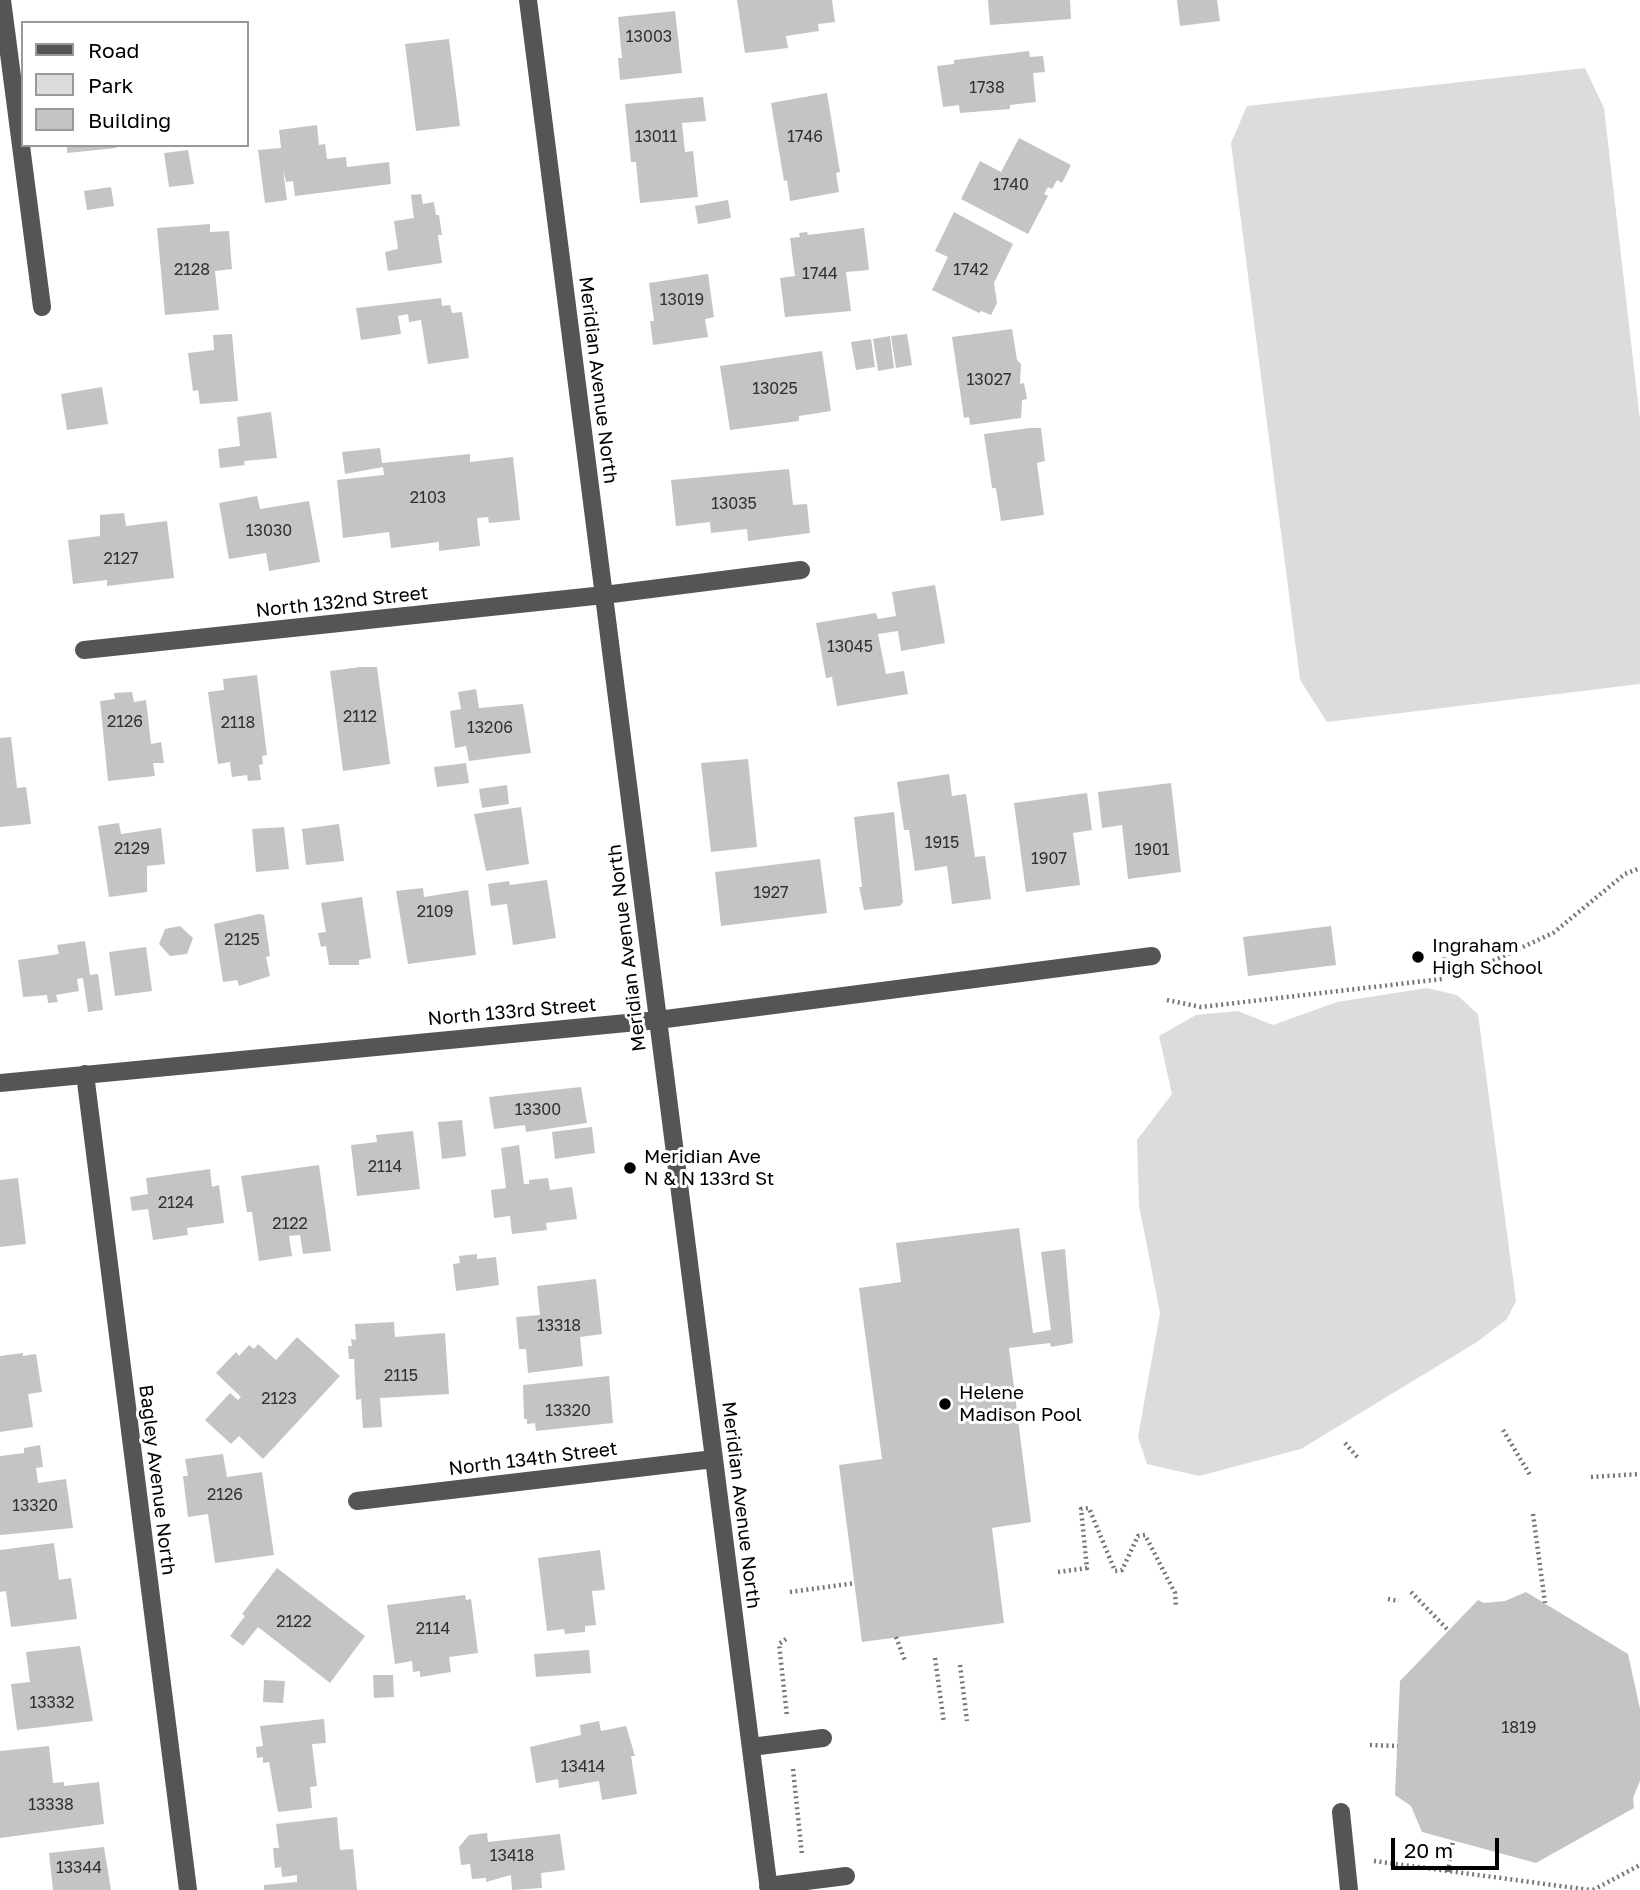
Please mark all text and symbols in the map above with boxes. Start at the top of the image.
legend [21,21,248,147]
house number: 13003 [626,27,672,47]
text: Road [88,37,139,63]
text: Park [88,72,133,98]
house number: 1738 [969,78,1005,98]
text: Building [88,107,171,133]
house number: 13011 [635,127,677,147]
house number: 1746 [787,127,823,147]
house number: 1740 [993,175,1029,195]
house number: 2128 [174,260,210,280]
house number: 1742 [953,260,989,280]
house number: 1744 [802,264,838,284]
street label: Meridian Avenue North [574,275,622,485]
house number: 13019 [660,290,704,310]
house number: 13027 [967,370,1011,390]
house number: 13025 [752,379,798,399]
house number: 2103 [410,488,446,508]
house number: 13035 [711,494,757,514]
house number: 13030 [246,521,292,541]
house number: 2127 [104,549,138,569]
street label: North 132nd Street [255,582,429,622]
house number: 13045 [827,637,873,657]
house number: 2112 [343,707,377,727]
house number: 2126 [107,712,143,732]
house number: 2118 [221,713,255,733]
house number: 13206 [467,718,513,738]
house number: 1915 [925,833,959,853]
house number: 2129 [114,839,150,859]
house number: 1901 [1134,840,1170,860]
street label: Meridian Avenue North [603,843,651,1053]
house number: 1907 [1031,849,1067,869]
house number: 1927 [753,883,789,903]
house number: 2109 [417,902,453,922]
house number: 2125 [224,930,260,950]
place label: Ingraham High School [1432,935,1543,979]
marker: Ingraham High School [1410,949,1426,965]
street label: North 133rd Street [427,993,597,1031]
house number: 13300 [515,1100,561,1120]
place label: Meridian Ave N & N 133rd St [644,1146,774,1190]
house number: 2114 [368,1157,402,1177]
marker: Meridian Ave N & N 133rd St [622,1160,638,1176]
house number: 2124 [158,1193,194,1213]
house number: 2122 [272,1214,308,1234]
house number: 13318 [537,1316,581,1336]
house number: 2115 [384,1366,418,1386]
place label: Helene Madison Pool [959,1382,1082,1426]
street label: Bagley Avenue North [134,1383,180,1577]
house number: 2123 [261,1389,297,1409]
marker: Helene Madison Pool [937,1396,953,1412]
street label: Meridian Avenue North [717,1400,765,1610]
house number: 13320 [545,1401,591,1421]
street label: North 134th Street [447,1437,619,1481]
house number: 2126 [207,1485,243,1505]
house number: 13320 [12,1496,58,1516]
house number: 2122 [276,1612,312,1632]
house number: 2114 [416,1619,450,1639]
house number: 13332 [29,1693,75,1713]
house number: 1819 [1502,1718,1536,1738]
house number: 13414 [561,1757,605,1777]
house number: 13338 [28,1795,74,1815]
scale bar [1395,1824,1504,1868]
text: 20 m [1404,1837,1453,1863]
house number: 13418 [490,1846,534,1866]
house number: 13344 [56,1858,102,1878]

